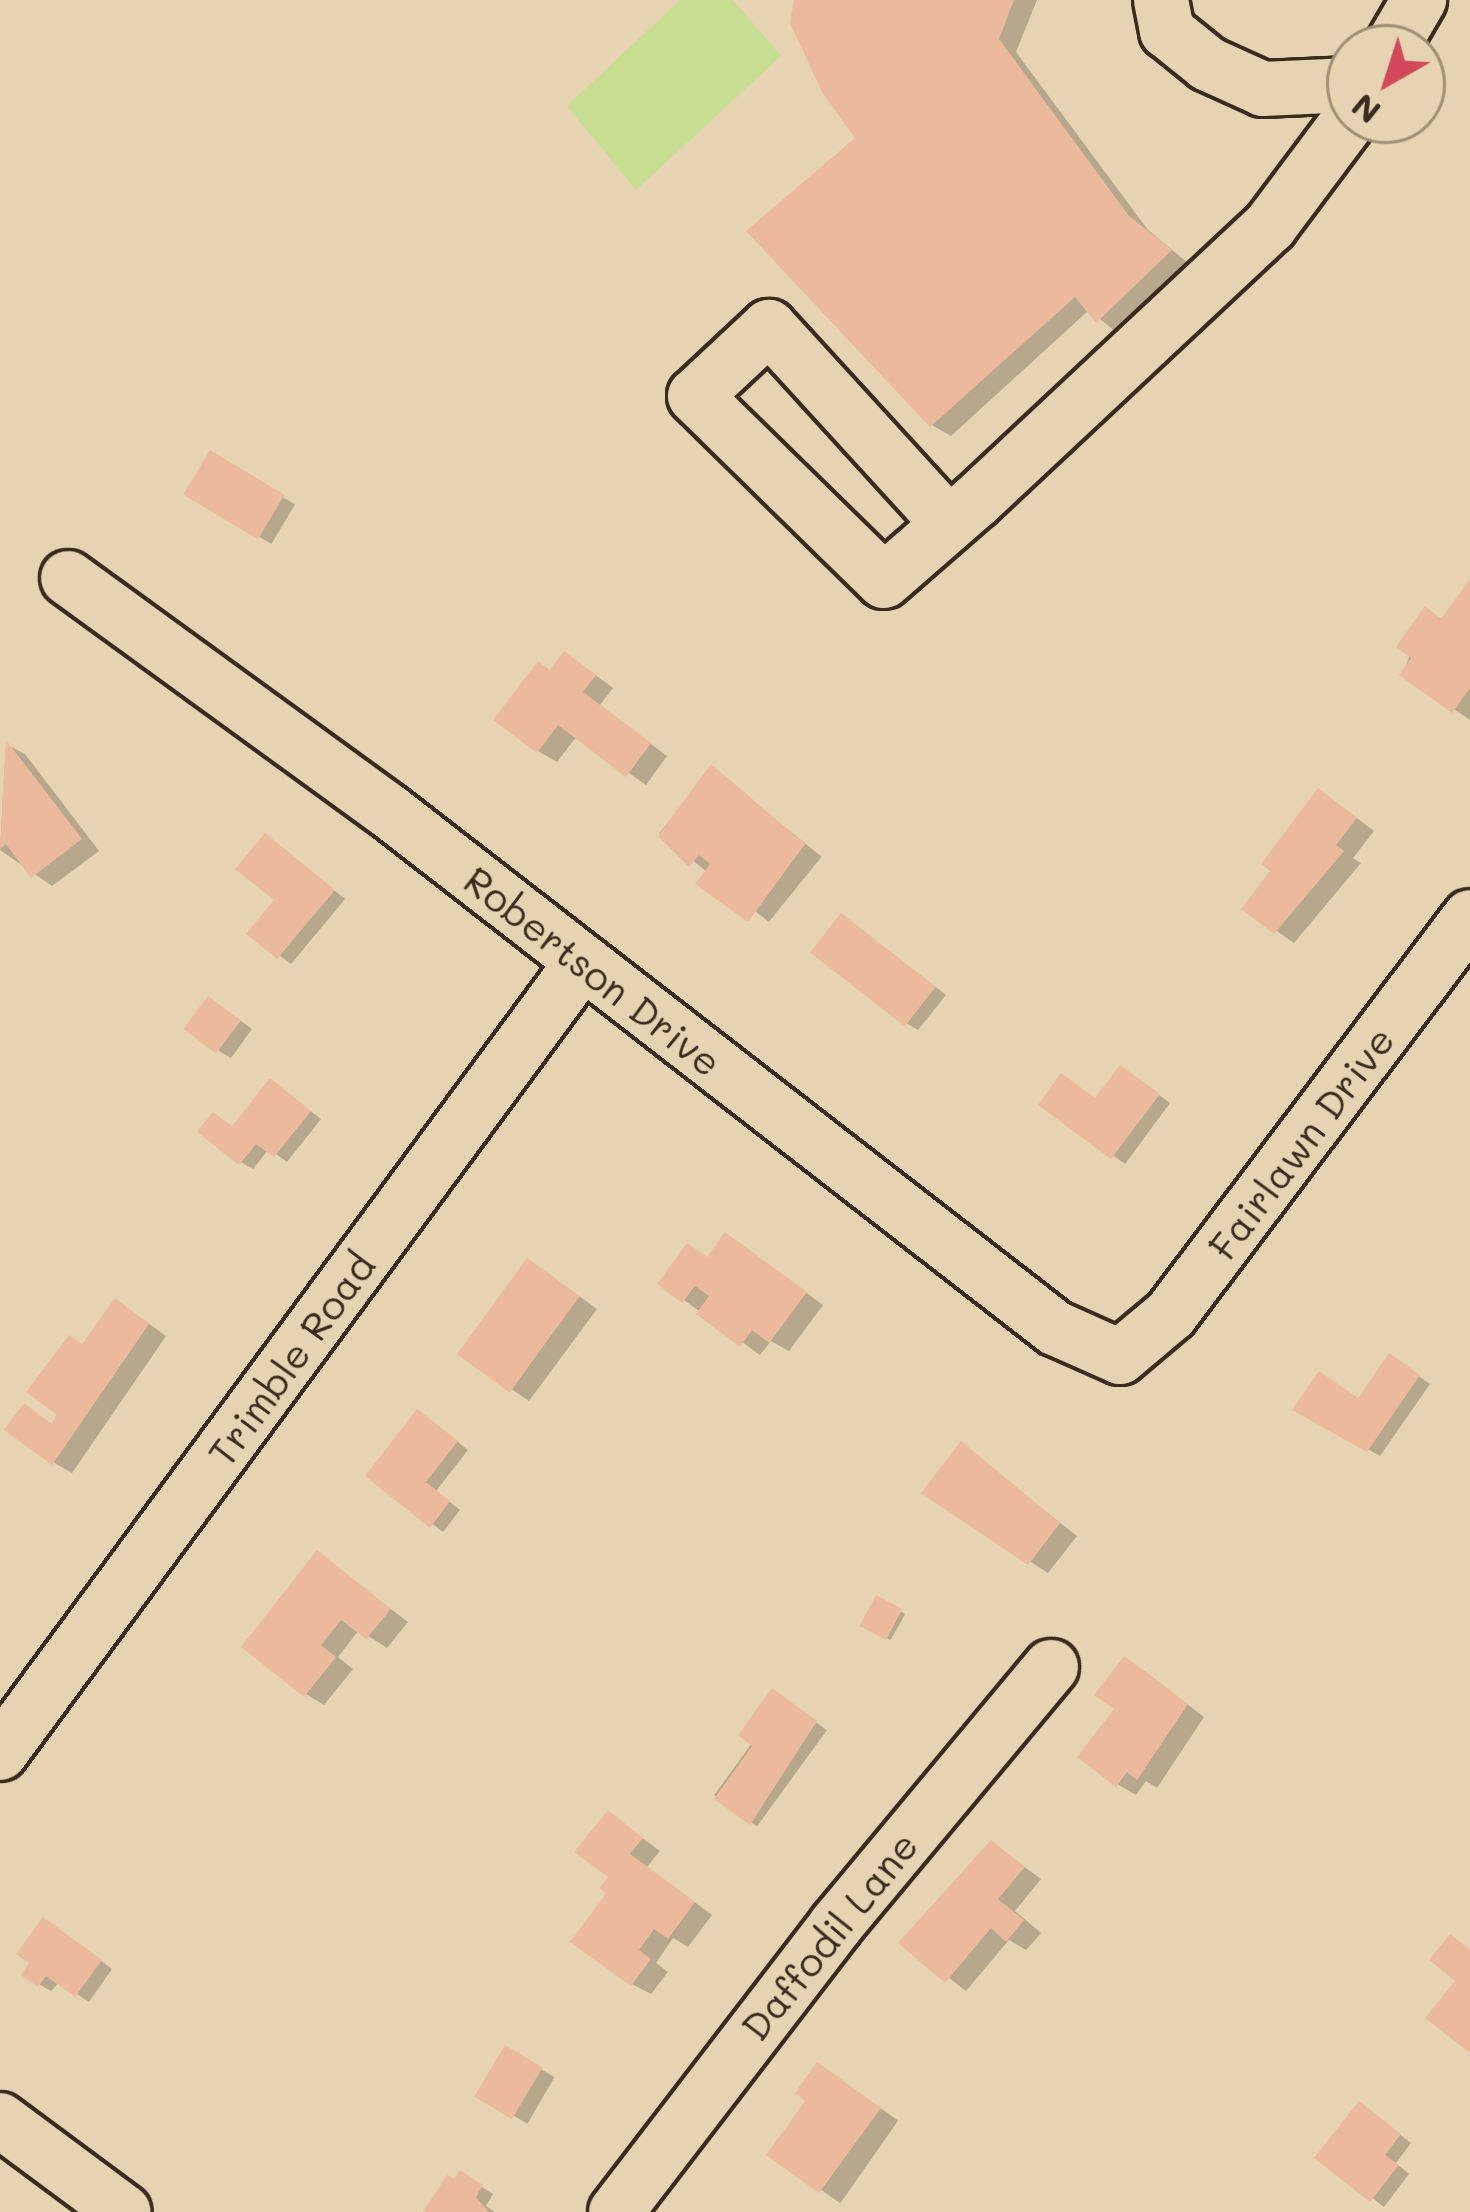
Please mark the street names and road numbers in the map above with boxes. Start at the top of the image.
street label: Robertson Drive [455,856,731,1086]
street label: Fairlawn Drive [1198,1017,1404,1269]
street label: Trimble Road [198,1243,384,1475]
street label: Daffodil Lane [731,1823,927,2049]

